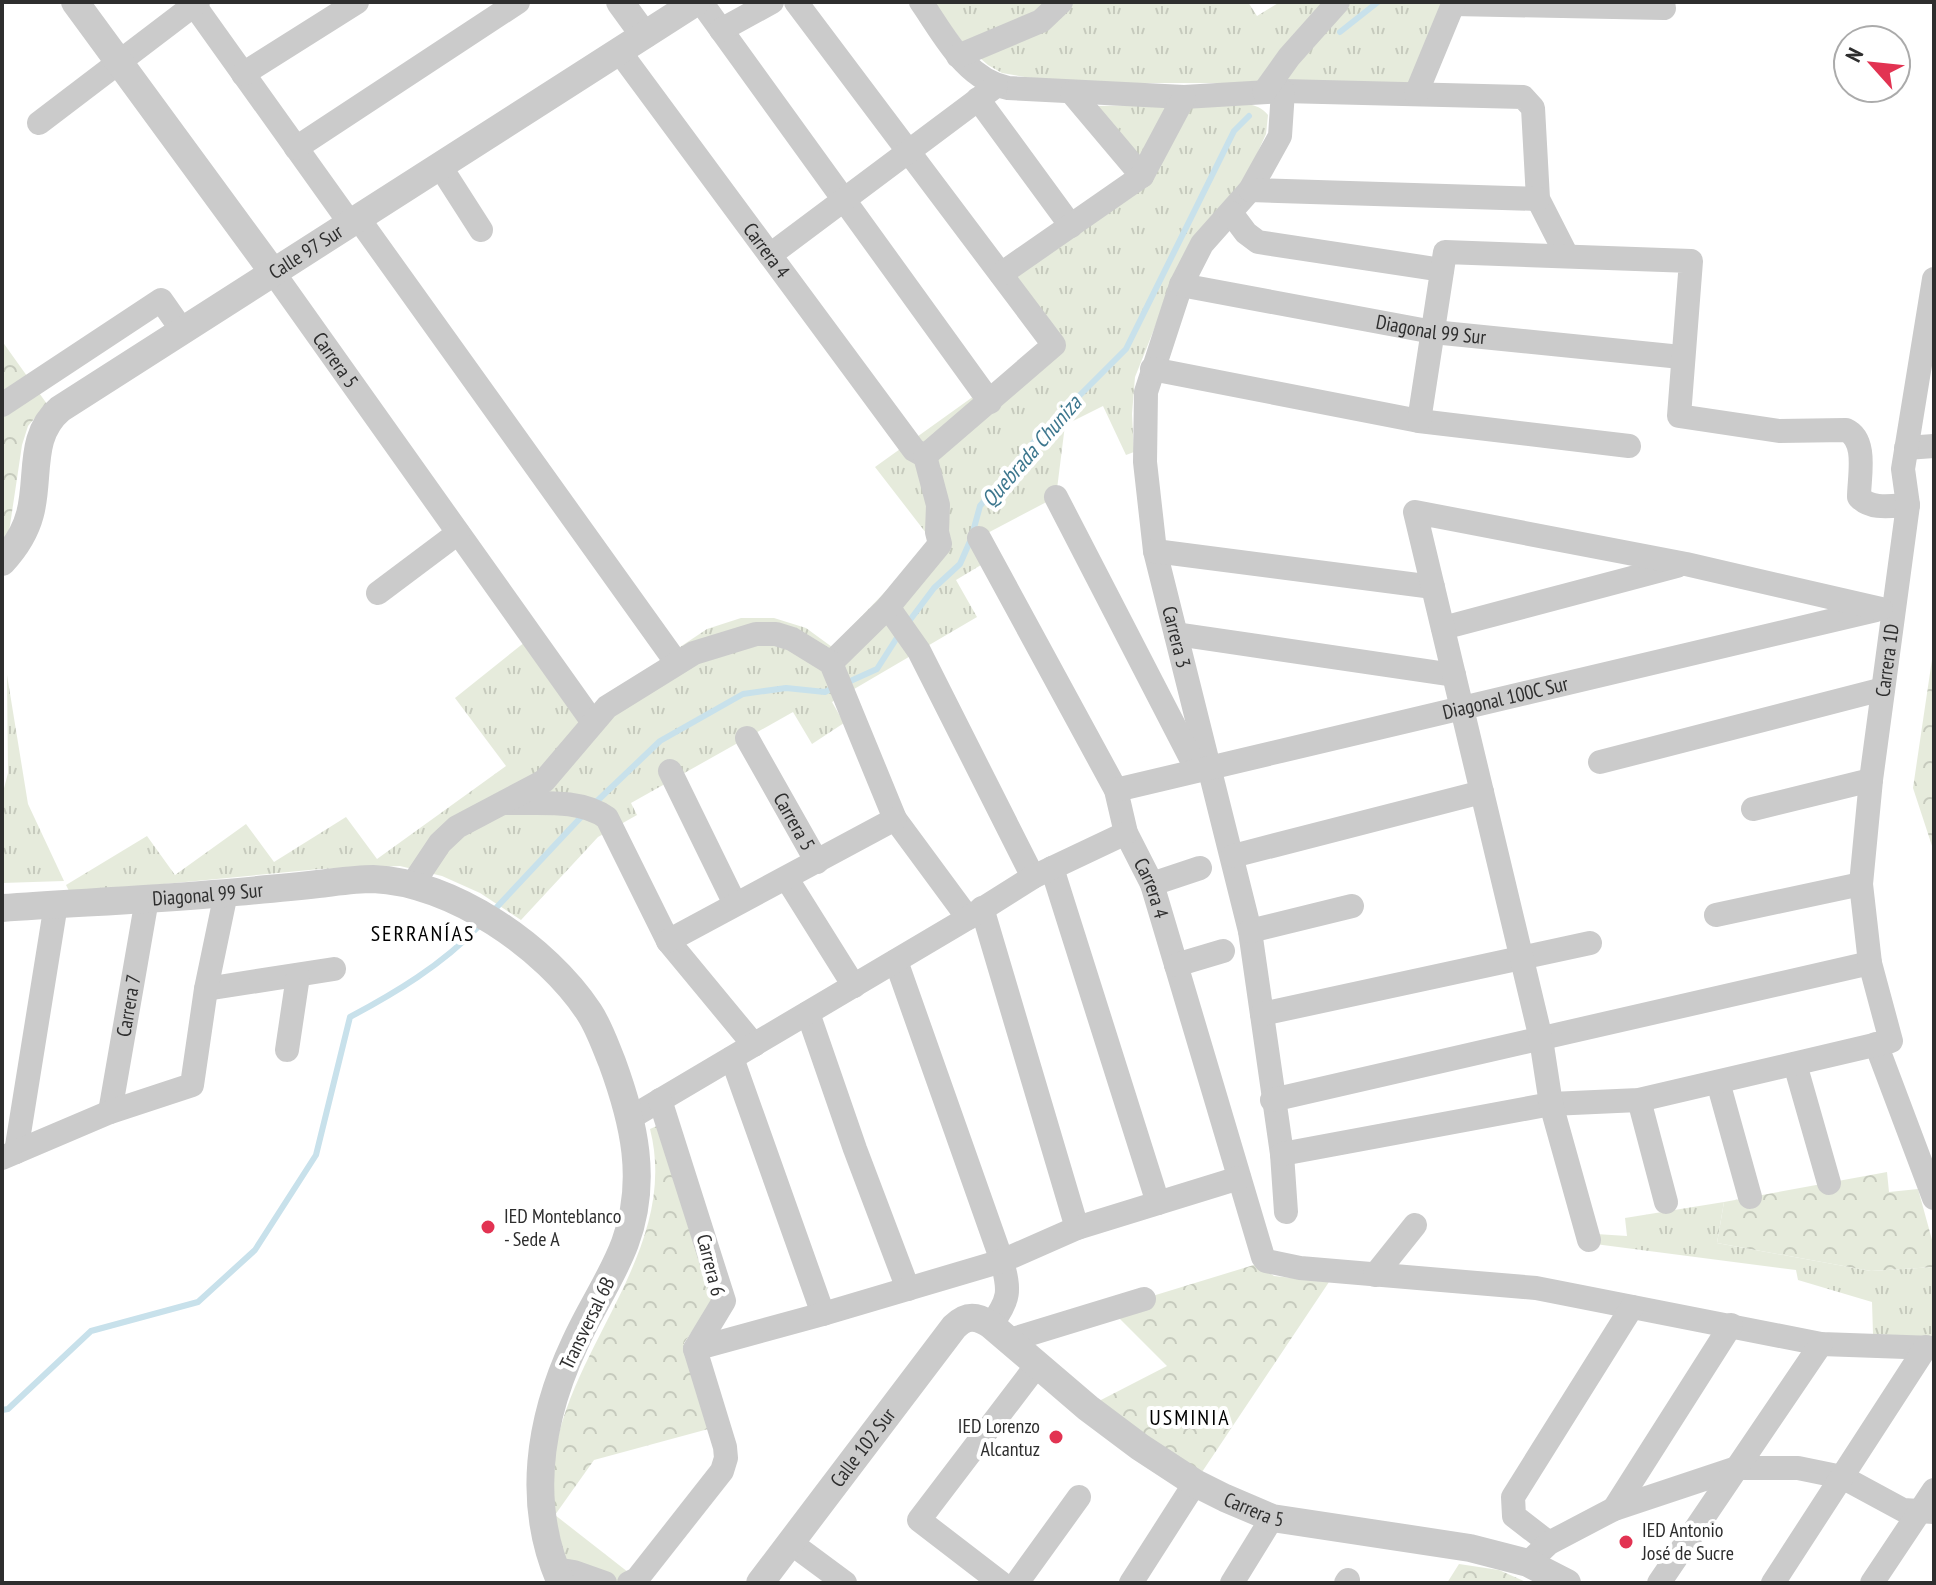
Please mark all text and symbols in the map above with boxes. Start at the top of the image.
north arrow [1832,24,1912,104]
text: N [1839,43,1869,67]
street label: Carrera 4 [737,217,796,283]
street label: Calle 97 Sur [264,218,348,285]
street label: Diagonal 99 Sur [1374,309,1488,350]
street label: Carrera 5 [307,327,364,393]
water label: Quebrada Chuniza [975,389,1088,512]
street label: Carrera 3 [1156,603,1197,671]
street label: Carrera 1D [1869,622,1905,698]
street label: Diagonal 100C Sur [1440,670,1571,725]
street label: Carrera 5 [767,788,821,855]
street label: Carrera 4 [1128,853,1175,921]
street label: Diagonal 99 Sur [151,877,264,912]
district label: SERRANÍAS [371,919,475,947]
street label: Carrera 7 [110,972,147,1039]
place label: IED Monteblanco - Sede A [504,1203,621,1252]
marker: IED Monteblanco - Sede A [479,1218,497,1236]
street label: Carrera 6 [691,1231,731,1299]
street label: Transversal 6B [553,1272,621,1374]
street label: Calle 102 Sur [824,1402,901,1492]
district label: USMINIA [1149,1403,1231,1431]
place label: IED Lorenzo Alcantuz [958,1413,1040,1462]
marker: IED Lorenzo Alcantuz [1047,1428,1065,1446]
street label: Carrera 5 [1220,1486,1286,1533]
place label: IED Antonio José de Sucre [1641,1517,1734,1566]
marker: IED Antonio José de Sucre [1617,1533,1635,1551]

